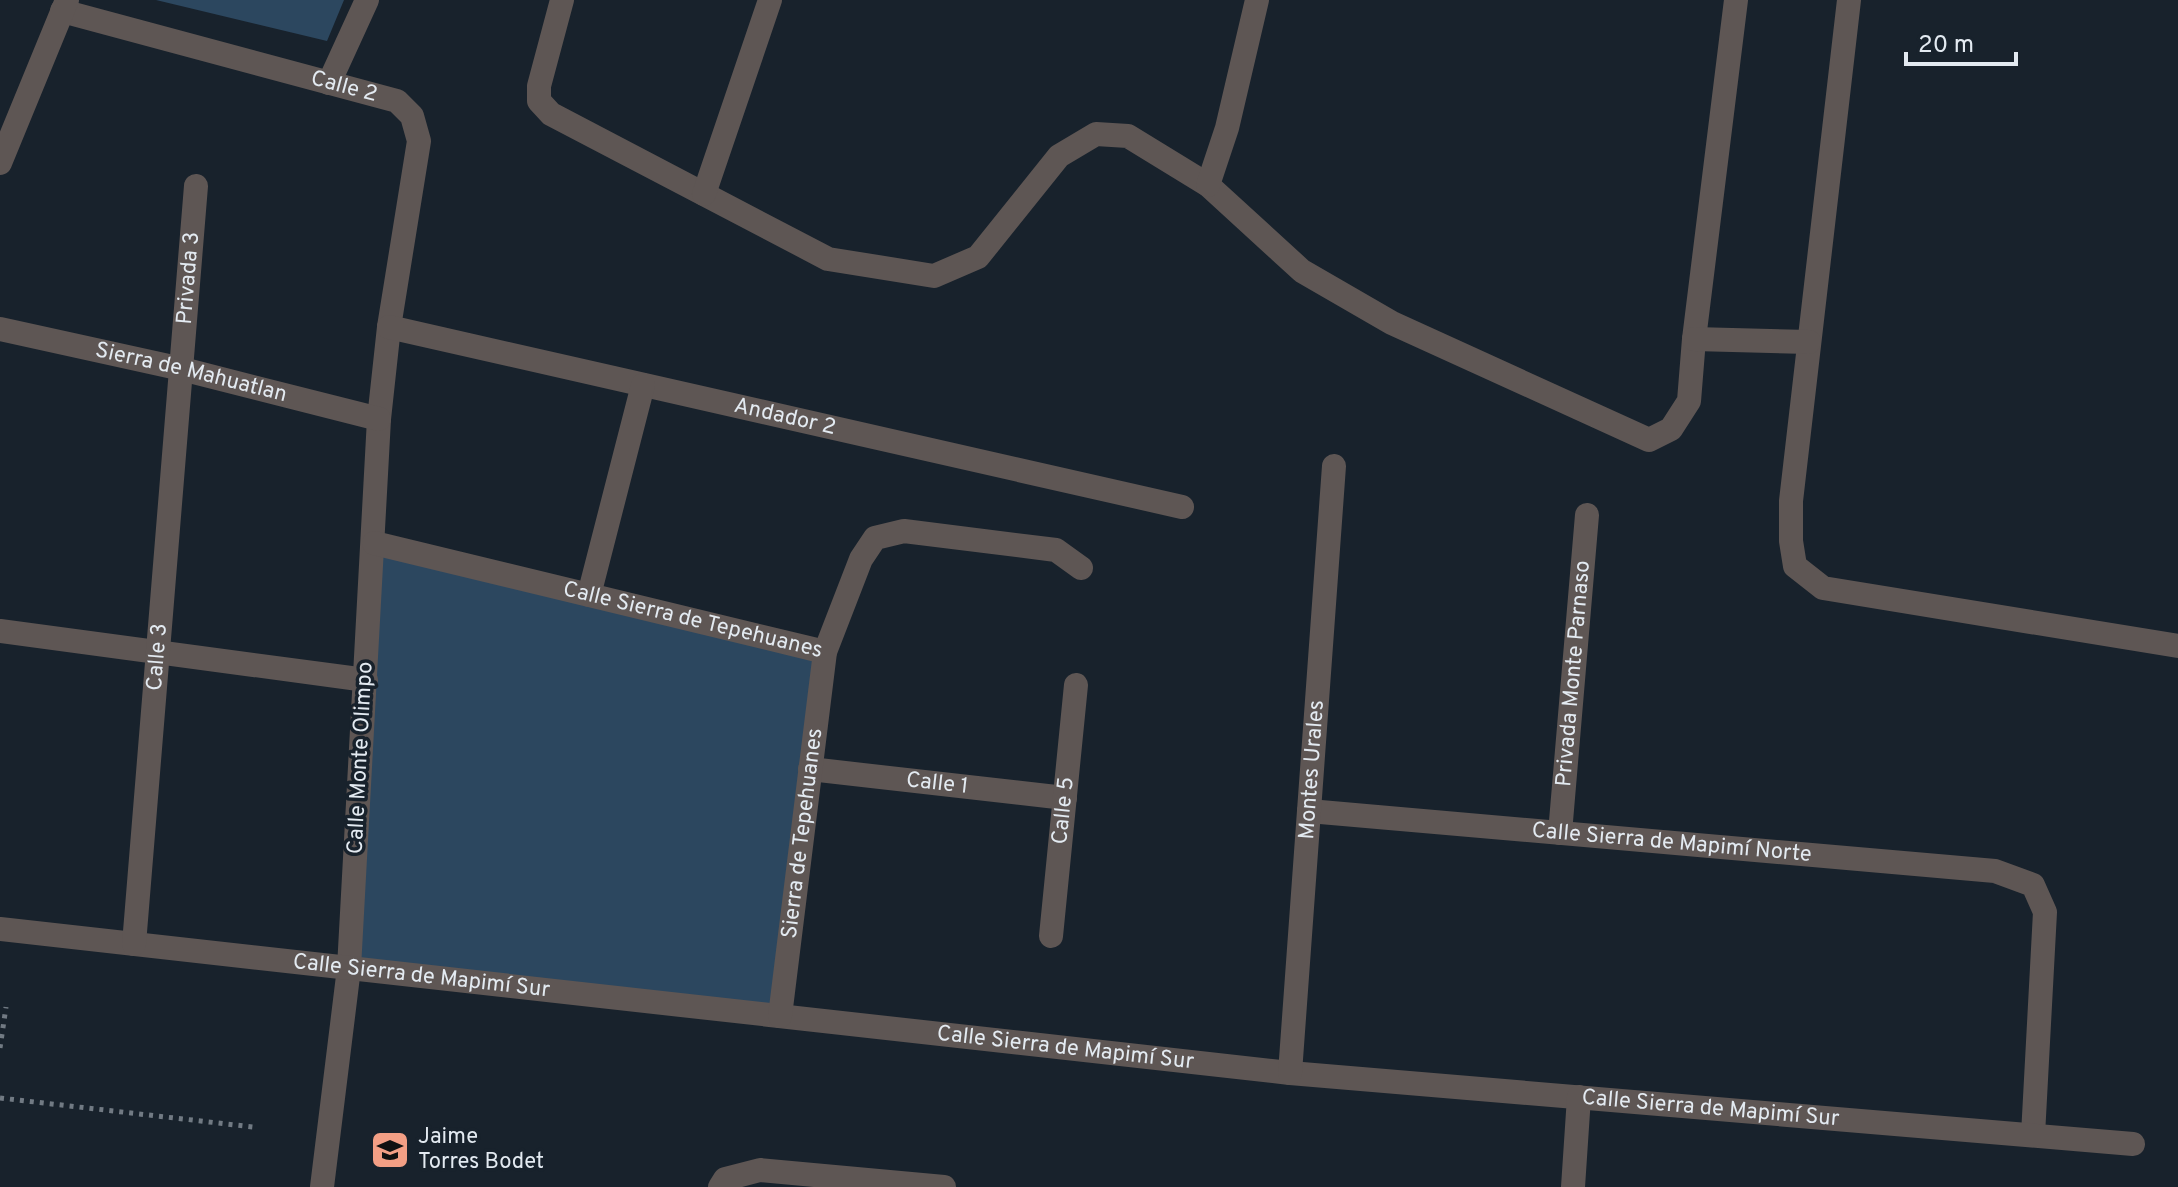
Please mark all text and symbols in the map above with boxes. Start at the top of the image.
scale bar [1906,16,2016,66]
text: 20 m [1918,31,1974,61]
street label: Calle 2 [308,65,380,109]
street label: Privada 3 [171,231,206,326]
street label: Sierra de Mahuatlan [93,337,290,409]
street label: Andador 2 [731,392,838,442]
street label: Privada Monte Parnaso [1550,559,1597,788]
street label: Calle Sierra de Tepehuanes [560,576,825,664]
street label: Calle 3 [141,622,174,692]
street label: Calle Monte Olimpo [342,661,380,855]
street label: Montes Urales [1293,699,1330,840]
street label: Sierra de Tepehuanes [776,727,829,940]
street label: Calle 1 [905,767,970,800]
street label: Calle 5 [1047,775,1080,846]
street label: Calle Sierra de Mapimí Norte [1531,817,1813,868]
street label: Calle Sierra de Mapimí Sur [291,948,552,1004]
street label: Calle Sierra de Mapimí Sur [935,1020,1196,1076]
street label: Calle Sierra de Mapimí Sur [1581,1084,1841,1133]
place label: Jaime Torres Bodet [418,1124,544,1176]
school or university icon: Jaime Torres Bodet [369,1129,411,1171]

